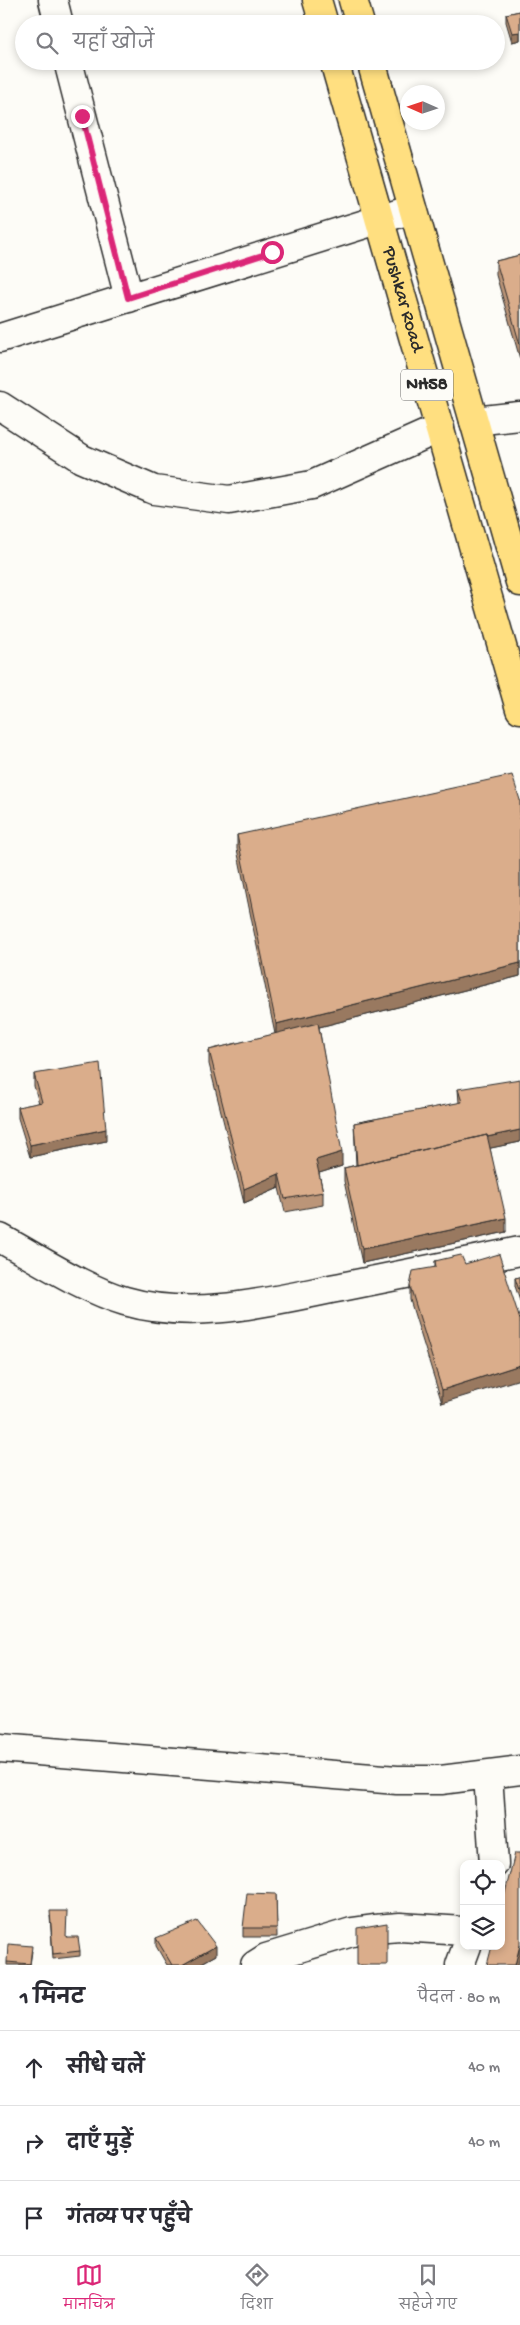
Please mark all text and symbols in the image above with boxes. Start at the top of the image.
search box [15,15,505,70]
icon: search [33,29,61,57]
text: यहाँ खोजें [73,33,154,56]
north arrow [400,85,445,130]
route end [71,105,94,128]
route start [261,241,284,264]
street label: Pushkar Road [376,243,429,356]
road number: NH58 [401,370,453,400]
map controls [460,1860,505,1950]
button: locate [460,1860,505,1905]
button: layers [460,1905,505,1950]
text: 1 मिनट [20,1987,84,2012]
text: पैदल · 80 m [417,1990,500,2009]
icon: ahead [20,2054,48,2082]
text: सीधे चलें [67,2058,144,2081]
text: 40 m [468,2059,500,2078]
icon: right [20,2129,48,2157]
text: दाएँ मुड़ें [67,2133,133,2156]
text: 40 m [468,2134,500,2153]
icon: arrive [20,2204,48,2232]
text: गंतव्य पर पहुँचे [67,2208,191,2231]
tab: मानचित्र [63,2261,115,2320]
tab: दिशा [241,2261,273,2320]
tab: सहेजे गए [399,2261,457,2320]

